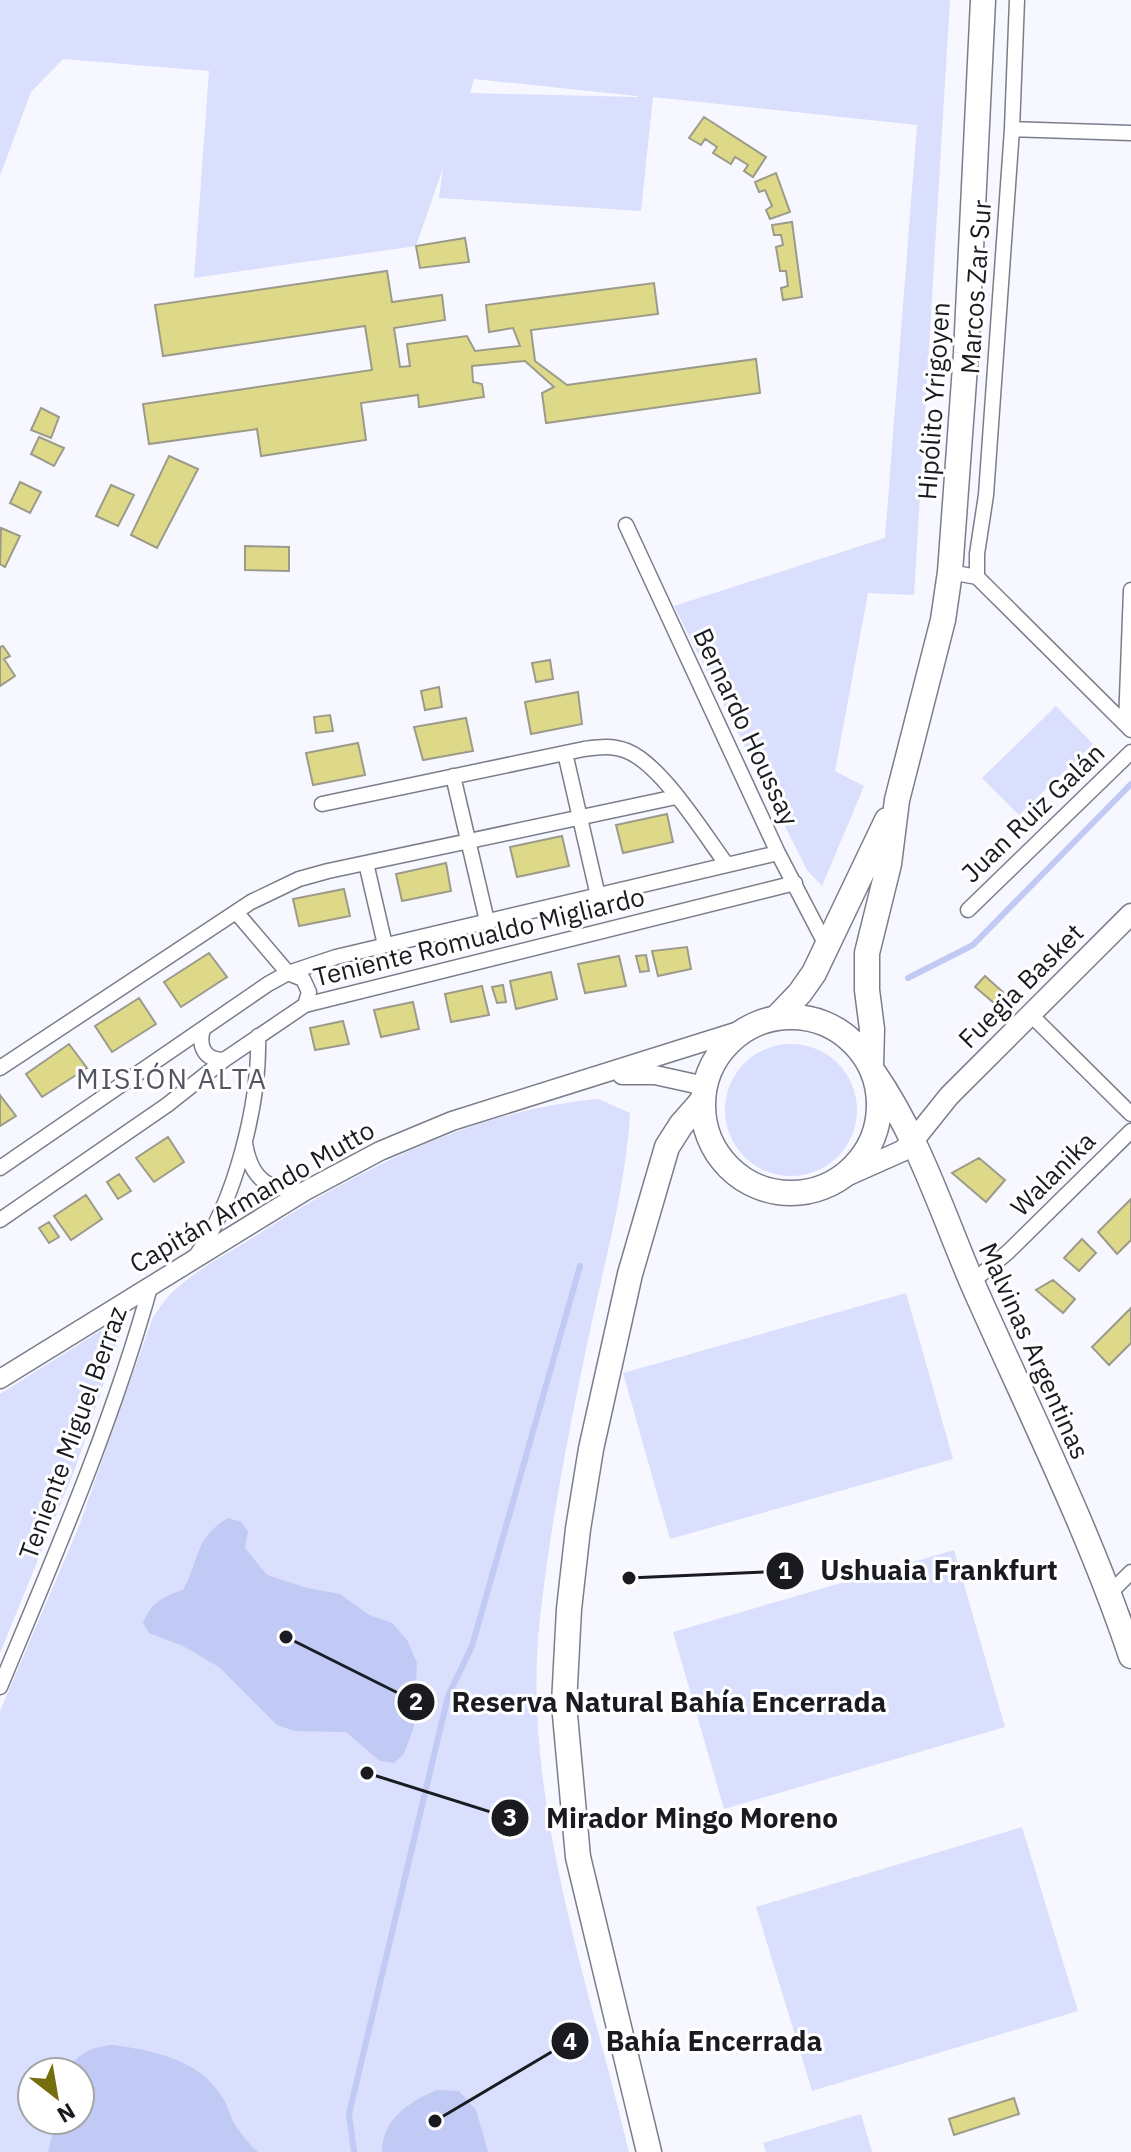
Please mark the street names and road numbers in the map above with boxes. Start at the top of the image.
street label: Marcos Zar Sur [952,198,998,375]
street label: Hipólito Yrigoyen [909,301,957,501]
street label: Bernardo Houssay [686,622,808,831]
street label: Juan Ruiz Galán [953,735,1111,889]
street label: Teniente Romualdo Migliardo [310,878,648,994]
street label: Fuegia Basket [951,916,1090,1055]
street label: Capitán Armando Mutto [123,1112,380,1280]
street label: Walanika [1003,1124,1102,1223]
street label: Malvinas Argentinas [972,1237,1098,1464]
street label: Teniente Miguel Berraz [10,1301,134,1564]

